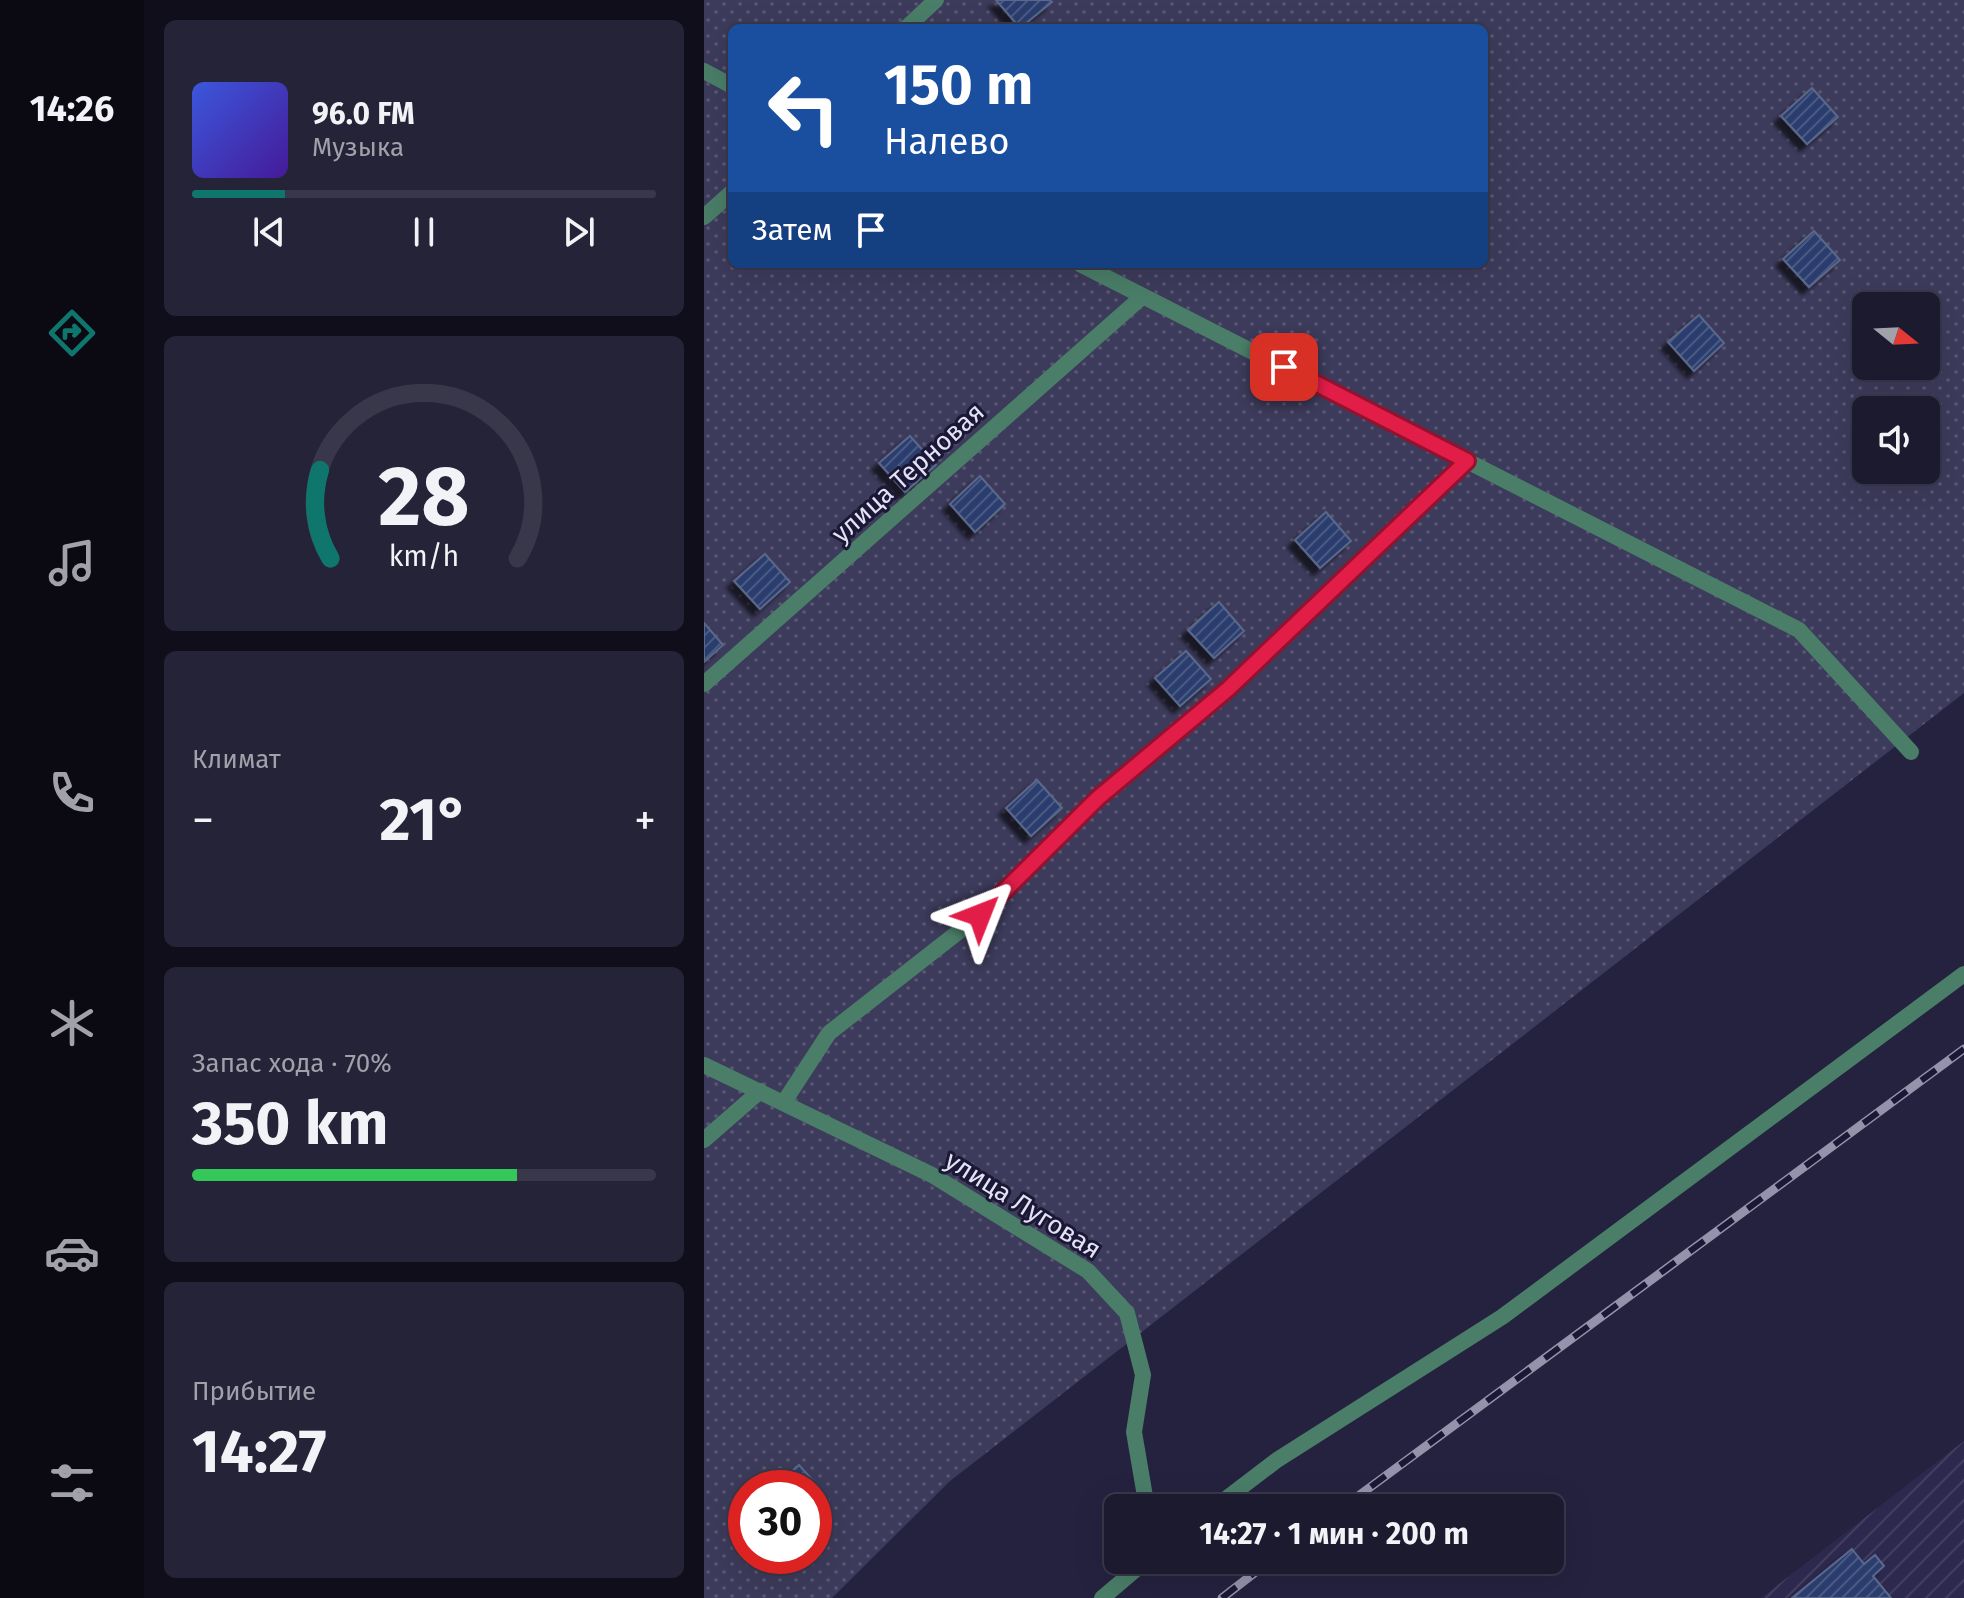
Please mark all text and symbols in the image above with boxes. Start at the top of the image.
text: 150 m [884,52,1033,119]
icon: left [752,56,856,160]
text: 14:26 [30,87,114,131]
text: 96.0 FM [312,96,415,132]
text: Налево [884,120,1010,164]
text: Музыка [312,132,404,163]
icon: arrive [849,208,893,252]
icon: previous [247,210,291,254]
icon: pause [402,210,446,254]
icon: next [557,210,601,254]
text: Затем [752,212,833,248]
north arrow [1852,292,1940,380]
map controls [1852,292,1940,484]
icon: directions [44,305,100,361]
pin [1250,333,1318,401]
icon: arrive [1262,345,1306,389]
street label: улица Терновая [825,396,991,550]
button: sound [1852,396,1940,484]
text: 28 [378,447,470,547]
icon: music [44,535,100,591]
text: km/h [389,540,459,575]
text: Климат [192,744,281,775]
icon: phone [44,765,100,821]
text: 21° [380,784,468,856]
text: − [192,794,214,847]
text: + [634,794,656,847]
position arrow [938,873,1022,957]
icon: climate [44,995,100,1051]
text: Запас хода · 70% [192,1048,392,1079]
text: 350 km [192,1088,389,1160]
street label: улица Луговая [939,1145,1107,1265]
icon: car [44,1225,100,1281]
text: Прибытие [192,1376,316,1407]
text: 14:27 [192,1416,327,1488]
icon: filters [44,1455,100,1511]
speed limit sign: 30 [728,1470,832,1574]
text: 14:27 · 1 мин · 200 m [1199,1516,1469,1552]

